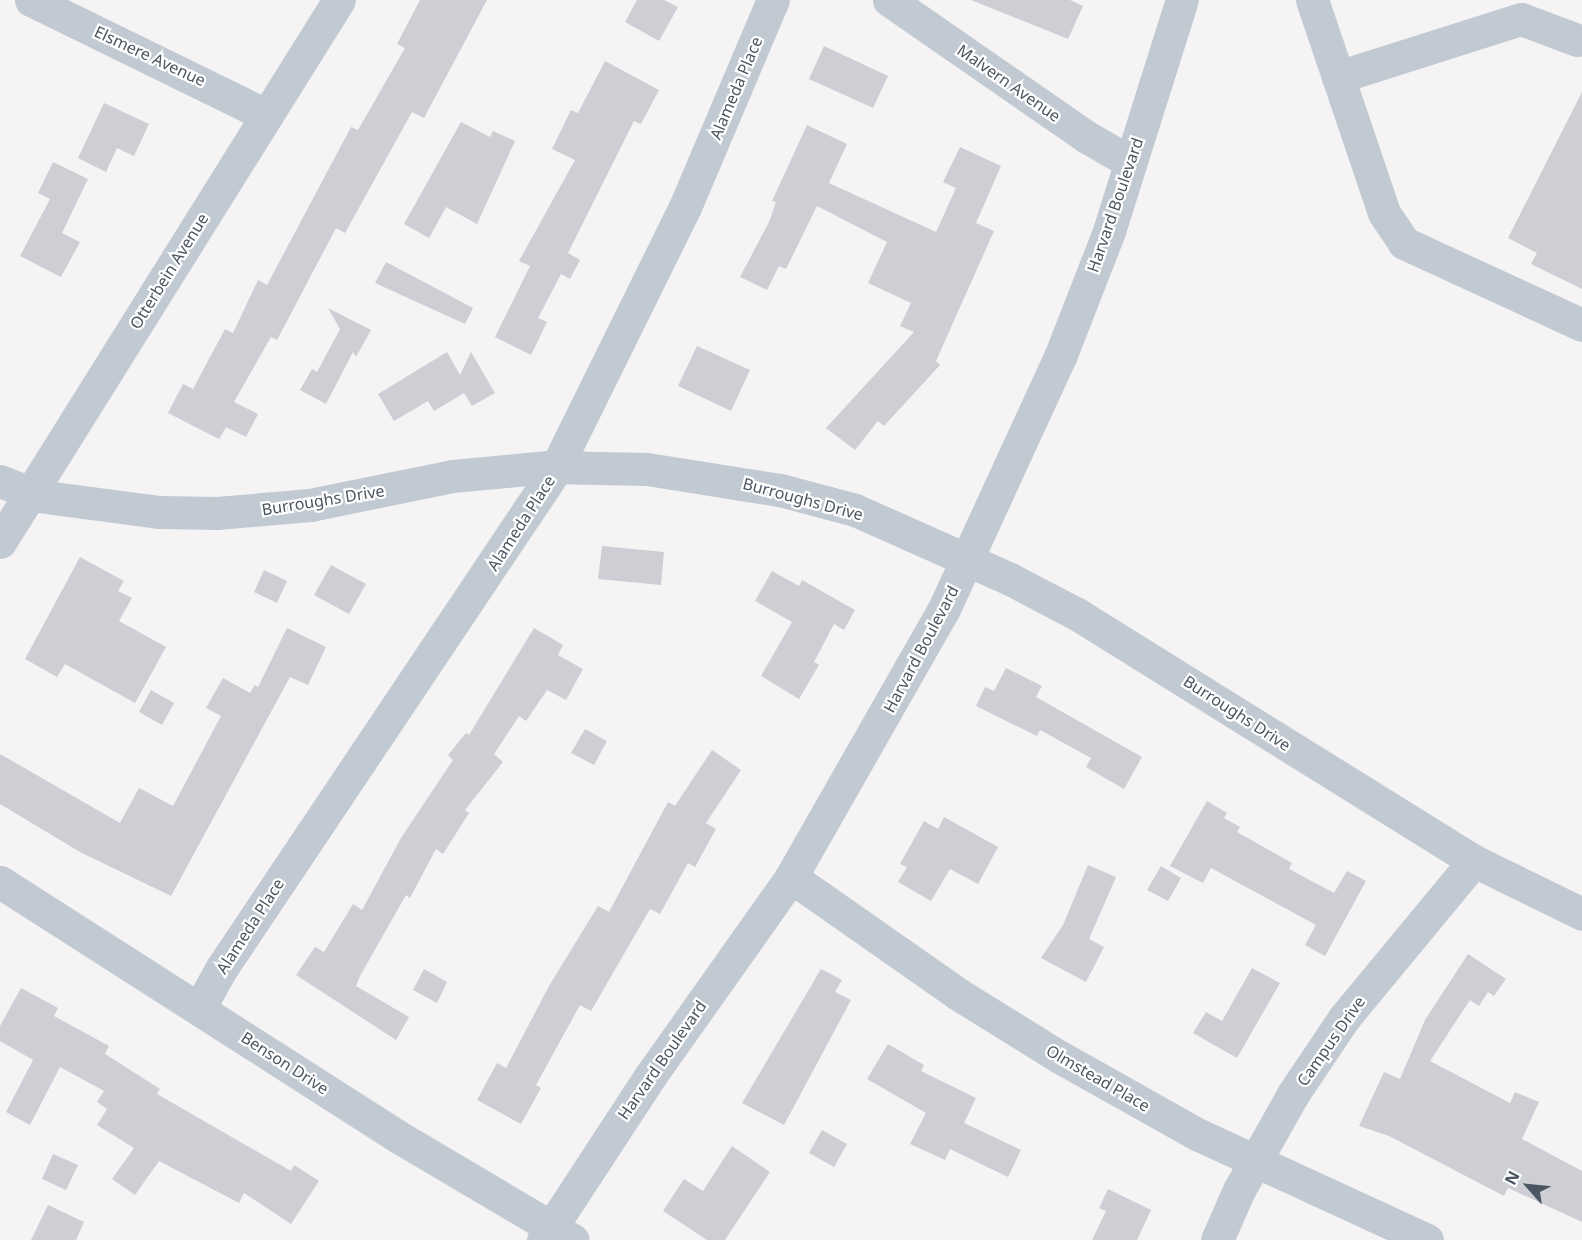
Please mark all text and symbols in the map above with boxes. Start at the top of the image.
street label: Elsmere Avenue [91,22,209,90]
street label: Alameda Place [706,34,766,142]
street label: Malvern Avenue [954,40,1064,126]
street label: Harvard Boulevard [1083,135,1147,275]
street label: Otterbein Avenue [126,210,212,332]
street label: Alameda Place [483,472,559,574]
street label: Burroughs Drive [741,474,865,524]
street label: Burroughs Drive [260,481,386,519]
street label: Harvard Boulevard [879,582,963,716]
street label: Burroughs Drive [1180,671,1294,755]
street label: Alameda Place [212,875,288,977]
street label: Campus Drive [1293,992,1369,1090]
street label: Harvard Boulevard [614,997,710,1123]
street label: Benson Drive [238,1028,332,1098]
street label: Olmstead Place [1043,1041,1153,1115]
north arrow [1498,1156,1558,1216]
text: N [1499,1167,1525,1189]

